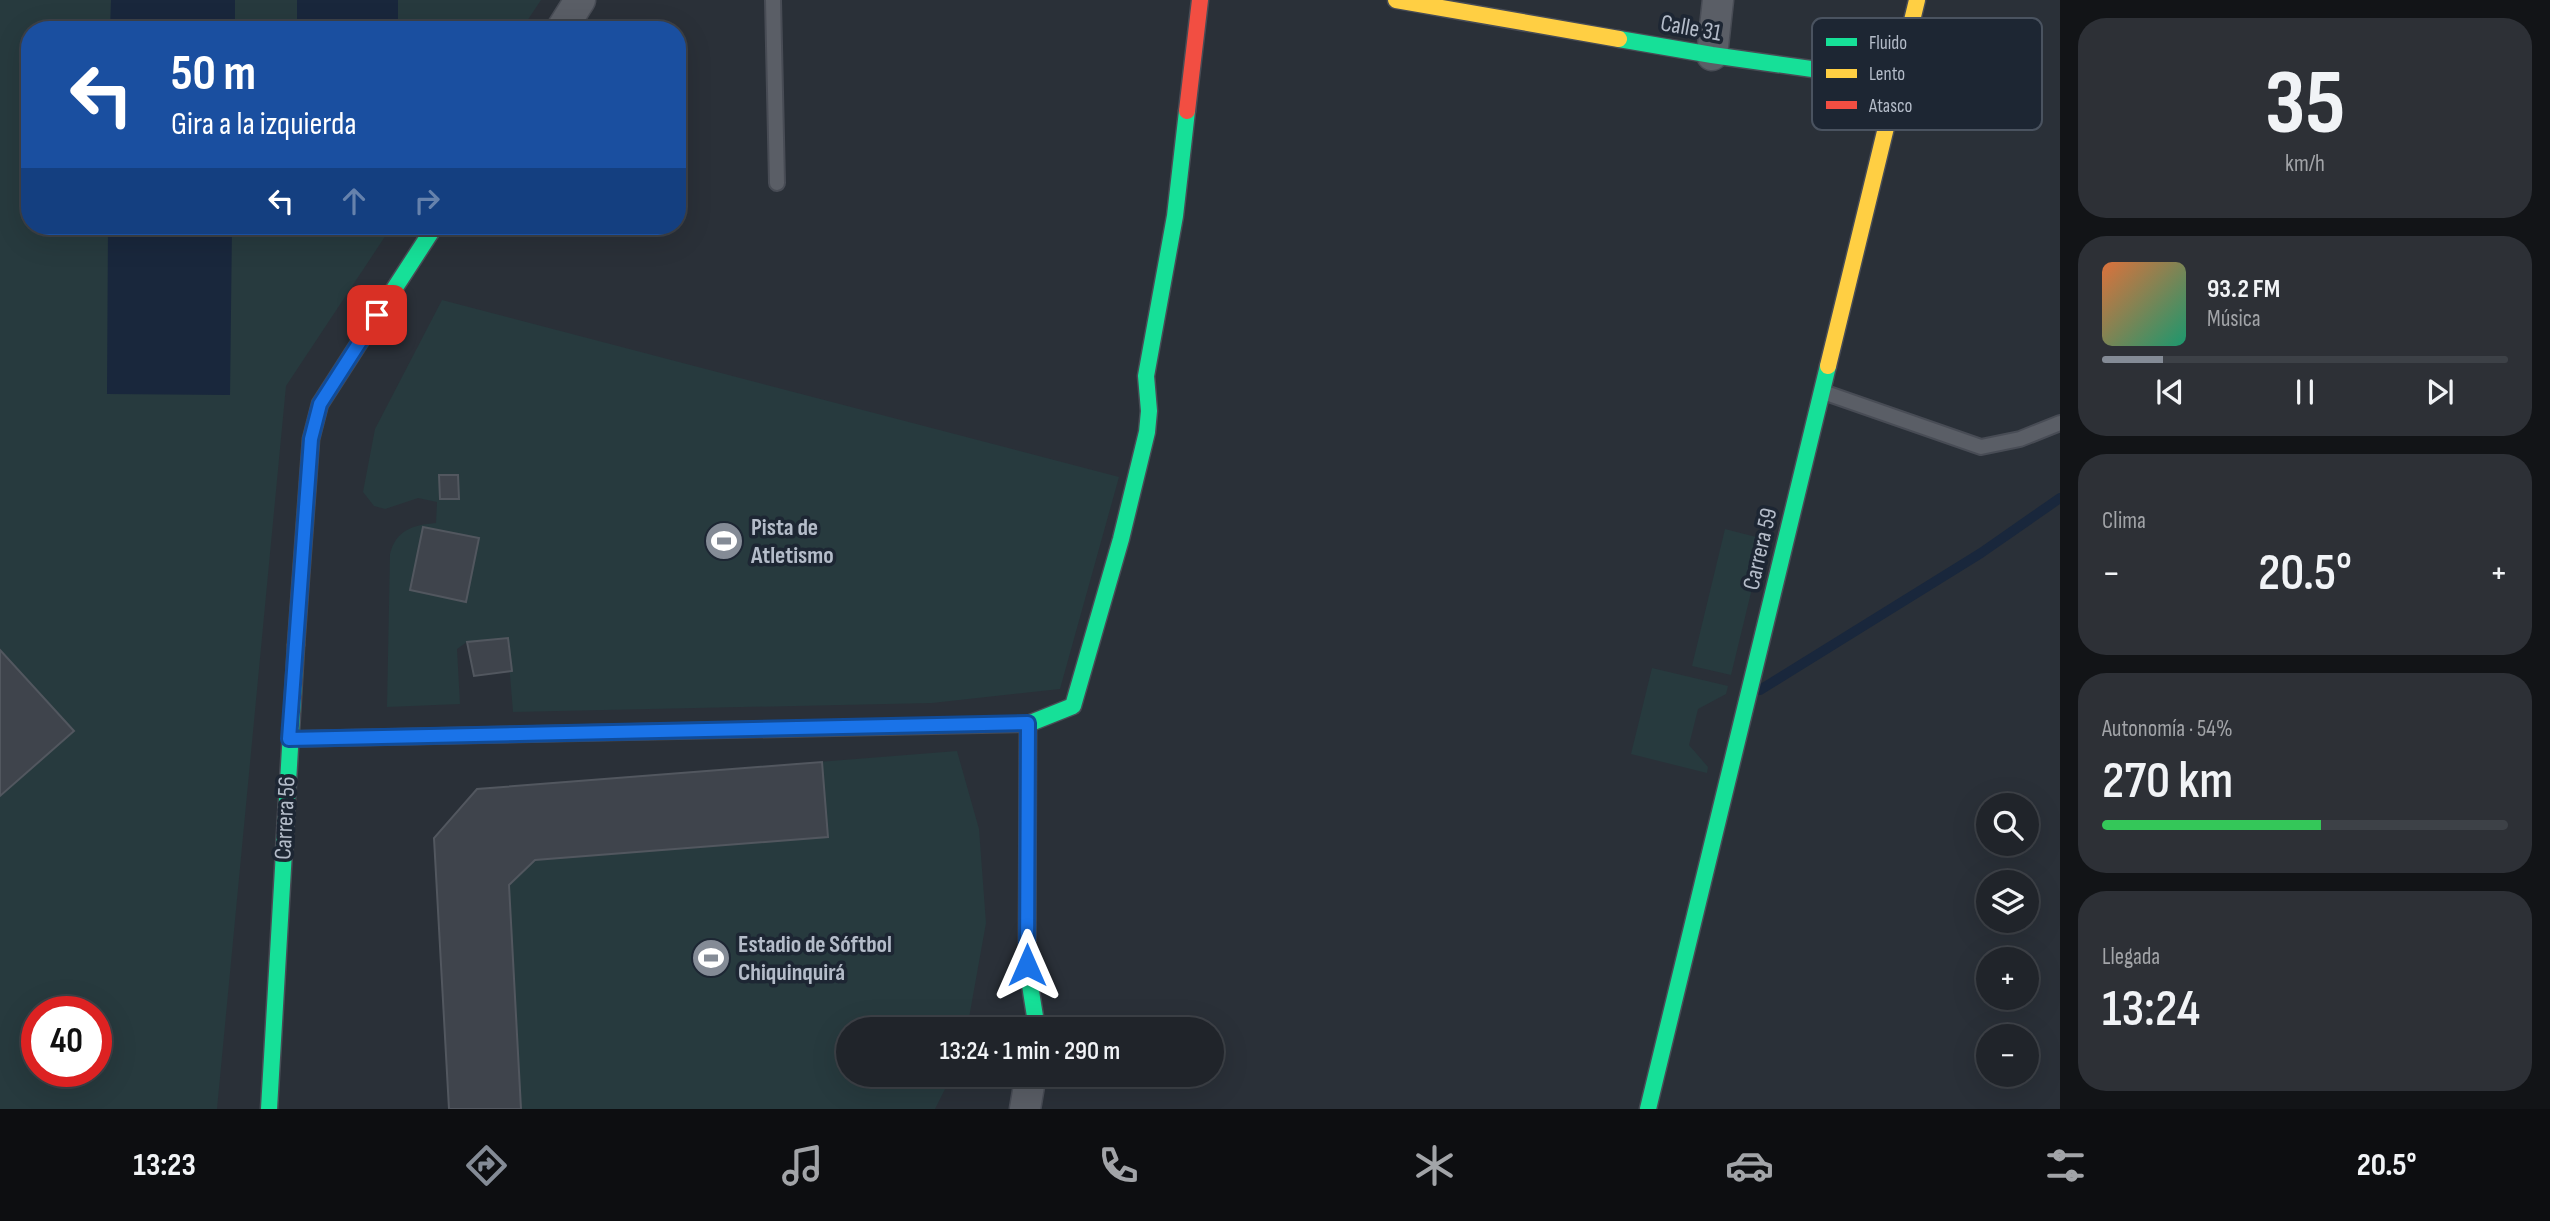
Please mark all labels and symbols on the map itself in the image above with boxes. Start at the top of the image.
street label: Calle 31 [1658,8,1724,48]
legend [1812,18,2042,130]
text: Fluido [1869,32,1907,55]
text: Lento [1869,63,1905,86]
text: Atasco [1868,95,1912,118]
pin [347,285,407,345]
street label: Carrera 59 [1736,505,1784,593]
place label: Pista de Atletismo [750,513,834,570]
sports icon: Pista de Atletismo [703,520,745,562]
street label: Carrera 56 [268,776,302,860]
position arrow [990,928,1064,1002]
place label: Estadio de Sóftbol Chiquinquirá [738,930,892,987]
sports icon: Estadio de Sóftbol Chiquinquirá [690,937,732,979]
speed limit sign: 40 [21,996,112,1087]

